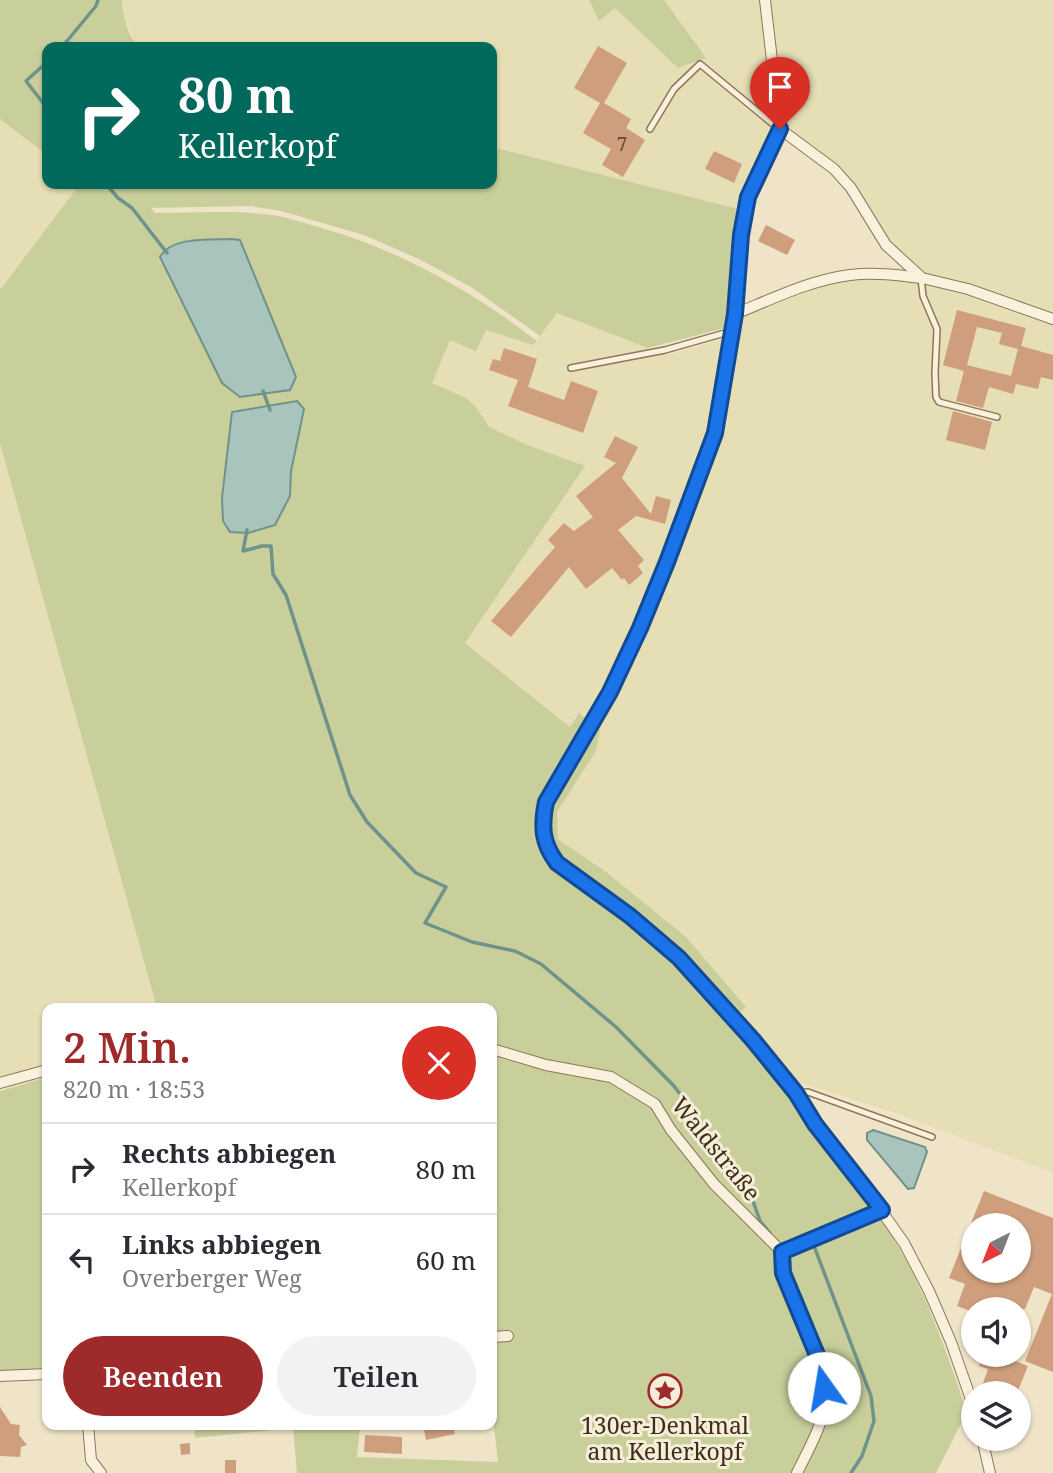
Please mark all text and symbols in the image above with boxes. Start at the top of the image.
pin [750,57,810,129]
text: 80 m [178,61,294,127]
icon: arrive [761,68,799,106]
icon: right [63,70,154,161]
text: Kellerkopf [178,124,337,167]
house number: 7 [617,131,627,157]
text: 2 Min. [63,1018,191,1075]
button: close [402,1026,476,1100]
text: 820 m · 18:53 [63,1073,205,1105]
street label: Waldstraße [665,1089,769,1207]
text: Rechts abbiegen [122,1135,336,1171]
icon: right [63,1150,101,1188]
text: 80 m [416,1151,476,1187]
text: Kellerkopf [122,1171,236,1203]
north arrow [961,1213,1031,1283]
map controls [961,1213,1031,1451]
text: Links abbiegen [122,1226,321,1262]
icon: left [63,1241,101,1279]
text: 60 m [416,1242,476,1278]
text: Overberger Weg [122,1262,302,1294]
button: sound [961,1297,1031,1367]
button: Beenden [63,1336,263,1416]
button: Teilen [277,1336,476,1416]
position arrow [787,1351,861,1425]
place icon: 130er-Denkmal am Kellerkopf [646,1372,684,1410]
button: layers [961,1381,1031,1451]
place label: 130er-Denkmal am Kellerkopf [581,1409,749,1467]

